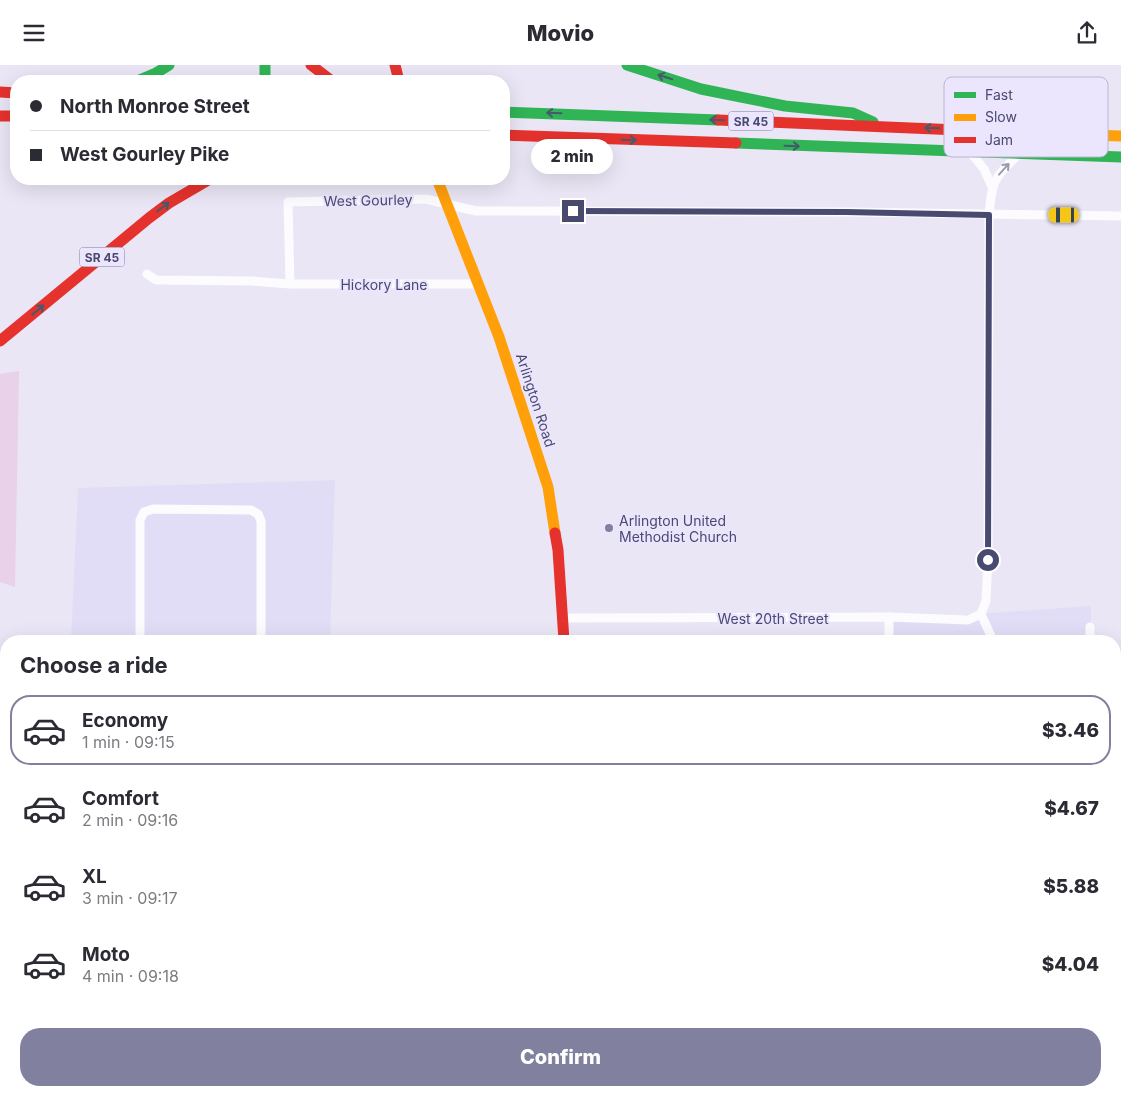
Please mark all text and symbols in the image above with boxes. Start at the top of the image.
icon: menu [20,19,48,47]
icon: share [1073,19,1101,47]
text: Movio [527,20,594,46]
one-way arrow [658,72,674,82]
legend [944,77,1108,157]
text: Fast [985,86,1013,103]
text: North Monroe Street [60,95,250,118]
text: Slow [985,108,1017,125]
one-way arrow [547,109,563,118]
road number: SR 45 [728,111,774,131]
one-way arrow [709,115,725,124]
one-way arrow [924,124,940,133]
text: Jam [985,131,1013,148]
one-way arrow [620,135,637,145]
callout: 2 min [532,139,614,173]
one-way arrow [783,142,799,151]
text: West Gourley Pike [60,143,229,166]
text: 2 min [550,146,594,166]
one-way arrow [998,162,1010,175]
street label: West Gourley [323,191,413,209]
route end [562,200,584,222]
one-way arrow [156,202,169,213]
car [1049,208,1079,223]
road number: SR 45 [80,247,124,267]
street label: Hickory Lane [340,276,428,293]
one-way arrow [31,305,44,316]
street label: Arlington Road [513,351,559,449]
place label: Arlington United Methodist Church [619,512,737,545]
marker: Arlington United Methodist Church [603,522,615,534]
route start [977,549,999,571]
street label: West 20th Street [717,610,829,627]
text: Choose a ride [20,652,168,678]
icon: car [22,708,67,753]
text: Economy [82,709,168,732]
text: $3.46 [1042,719,1099,742]
text: 1 min · 09:15 [82,732,175,752]
icon: car [22,786,67,831]
text: Comfort [82,787,159,810]
text: $4.67 [1044,797,1099,820]
text: 2 min · 09:16 [82,810,178,830]
icon: car [22,864,67,909]
text: XL [82,865,107,888]
text: $5.88 [1043,875,1099,898]
text: 3 min · 09:17 [82,888,178,908]
icon: car [22,942,67,987]
text: Moto [82,943,130,966]
text: $4.04 [1042,953,1099,976]
text: 4 min · 09:18 [82,966,179,986]
button: Confirm [20,1028,1101,1086]

